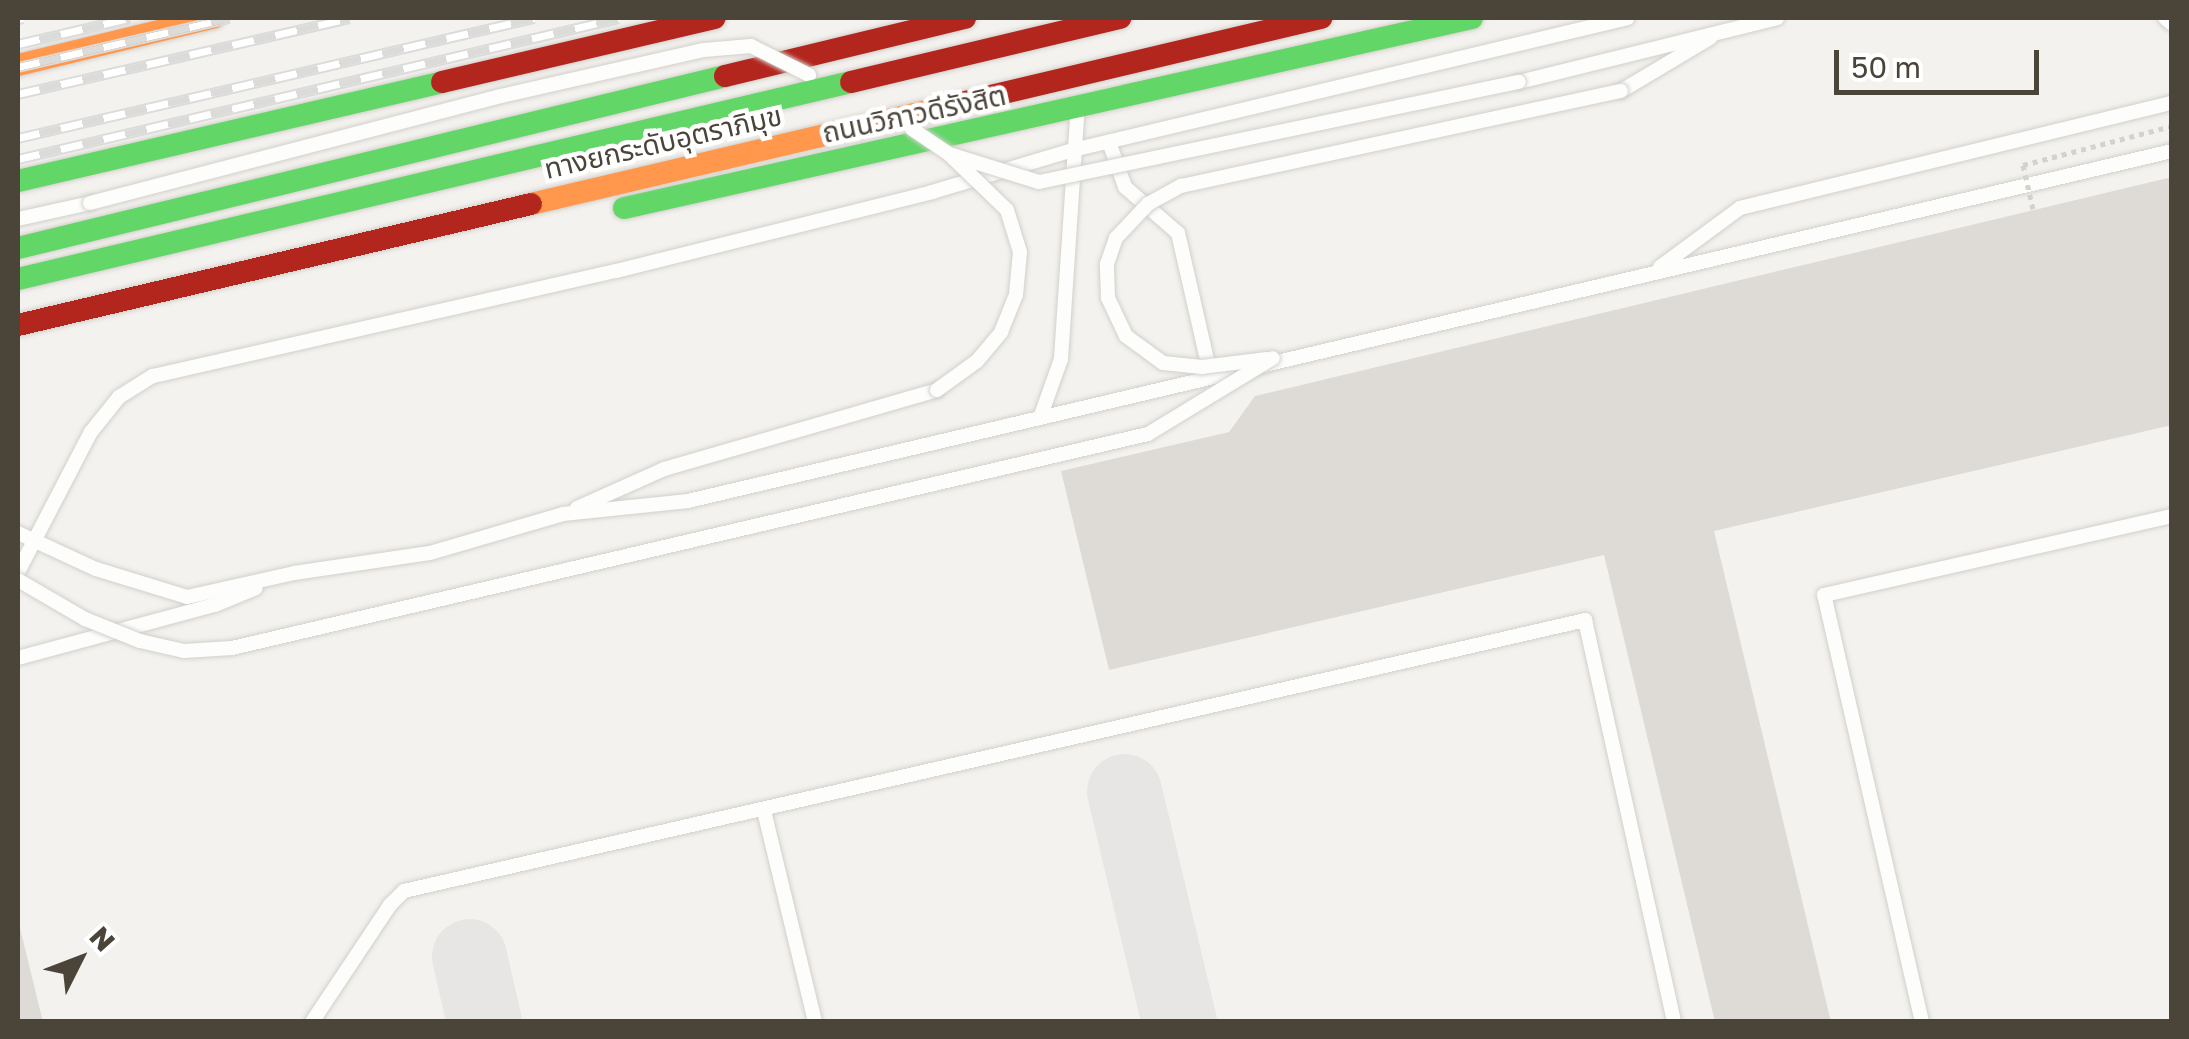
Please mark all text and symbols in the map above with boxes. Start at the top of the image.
scale bar [1839,30,2044,92]
text: 50 m [1851,49,1921,85]
street label: ถนนวิภาวดีรังสิต [819,78,1009,150]
street label: ทางยกระดับอุตราภิมุข [541,98,785,186]
north arrow [30,909,130,1009]
text: N [83,920,122,958]

